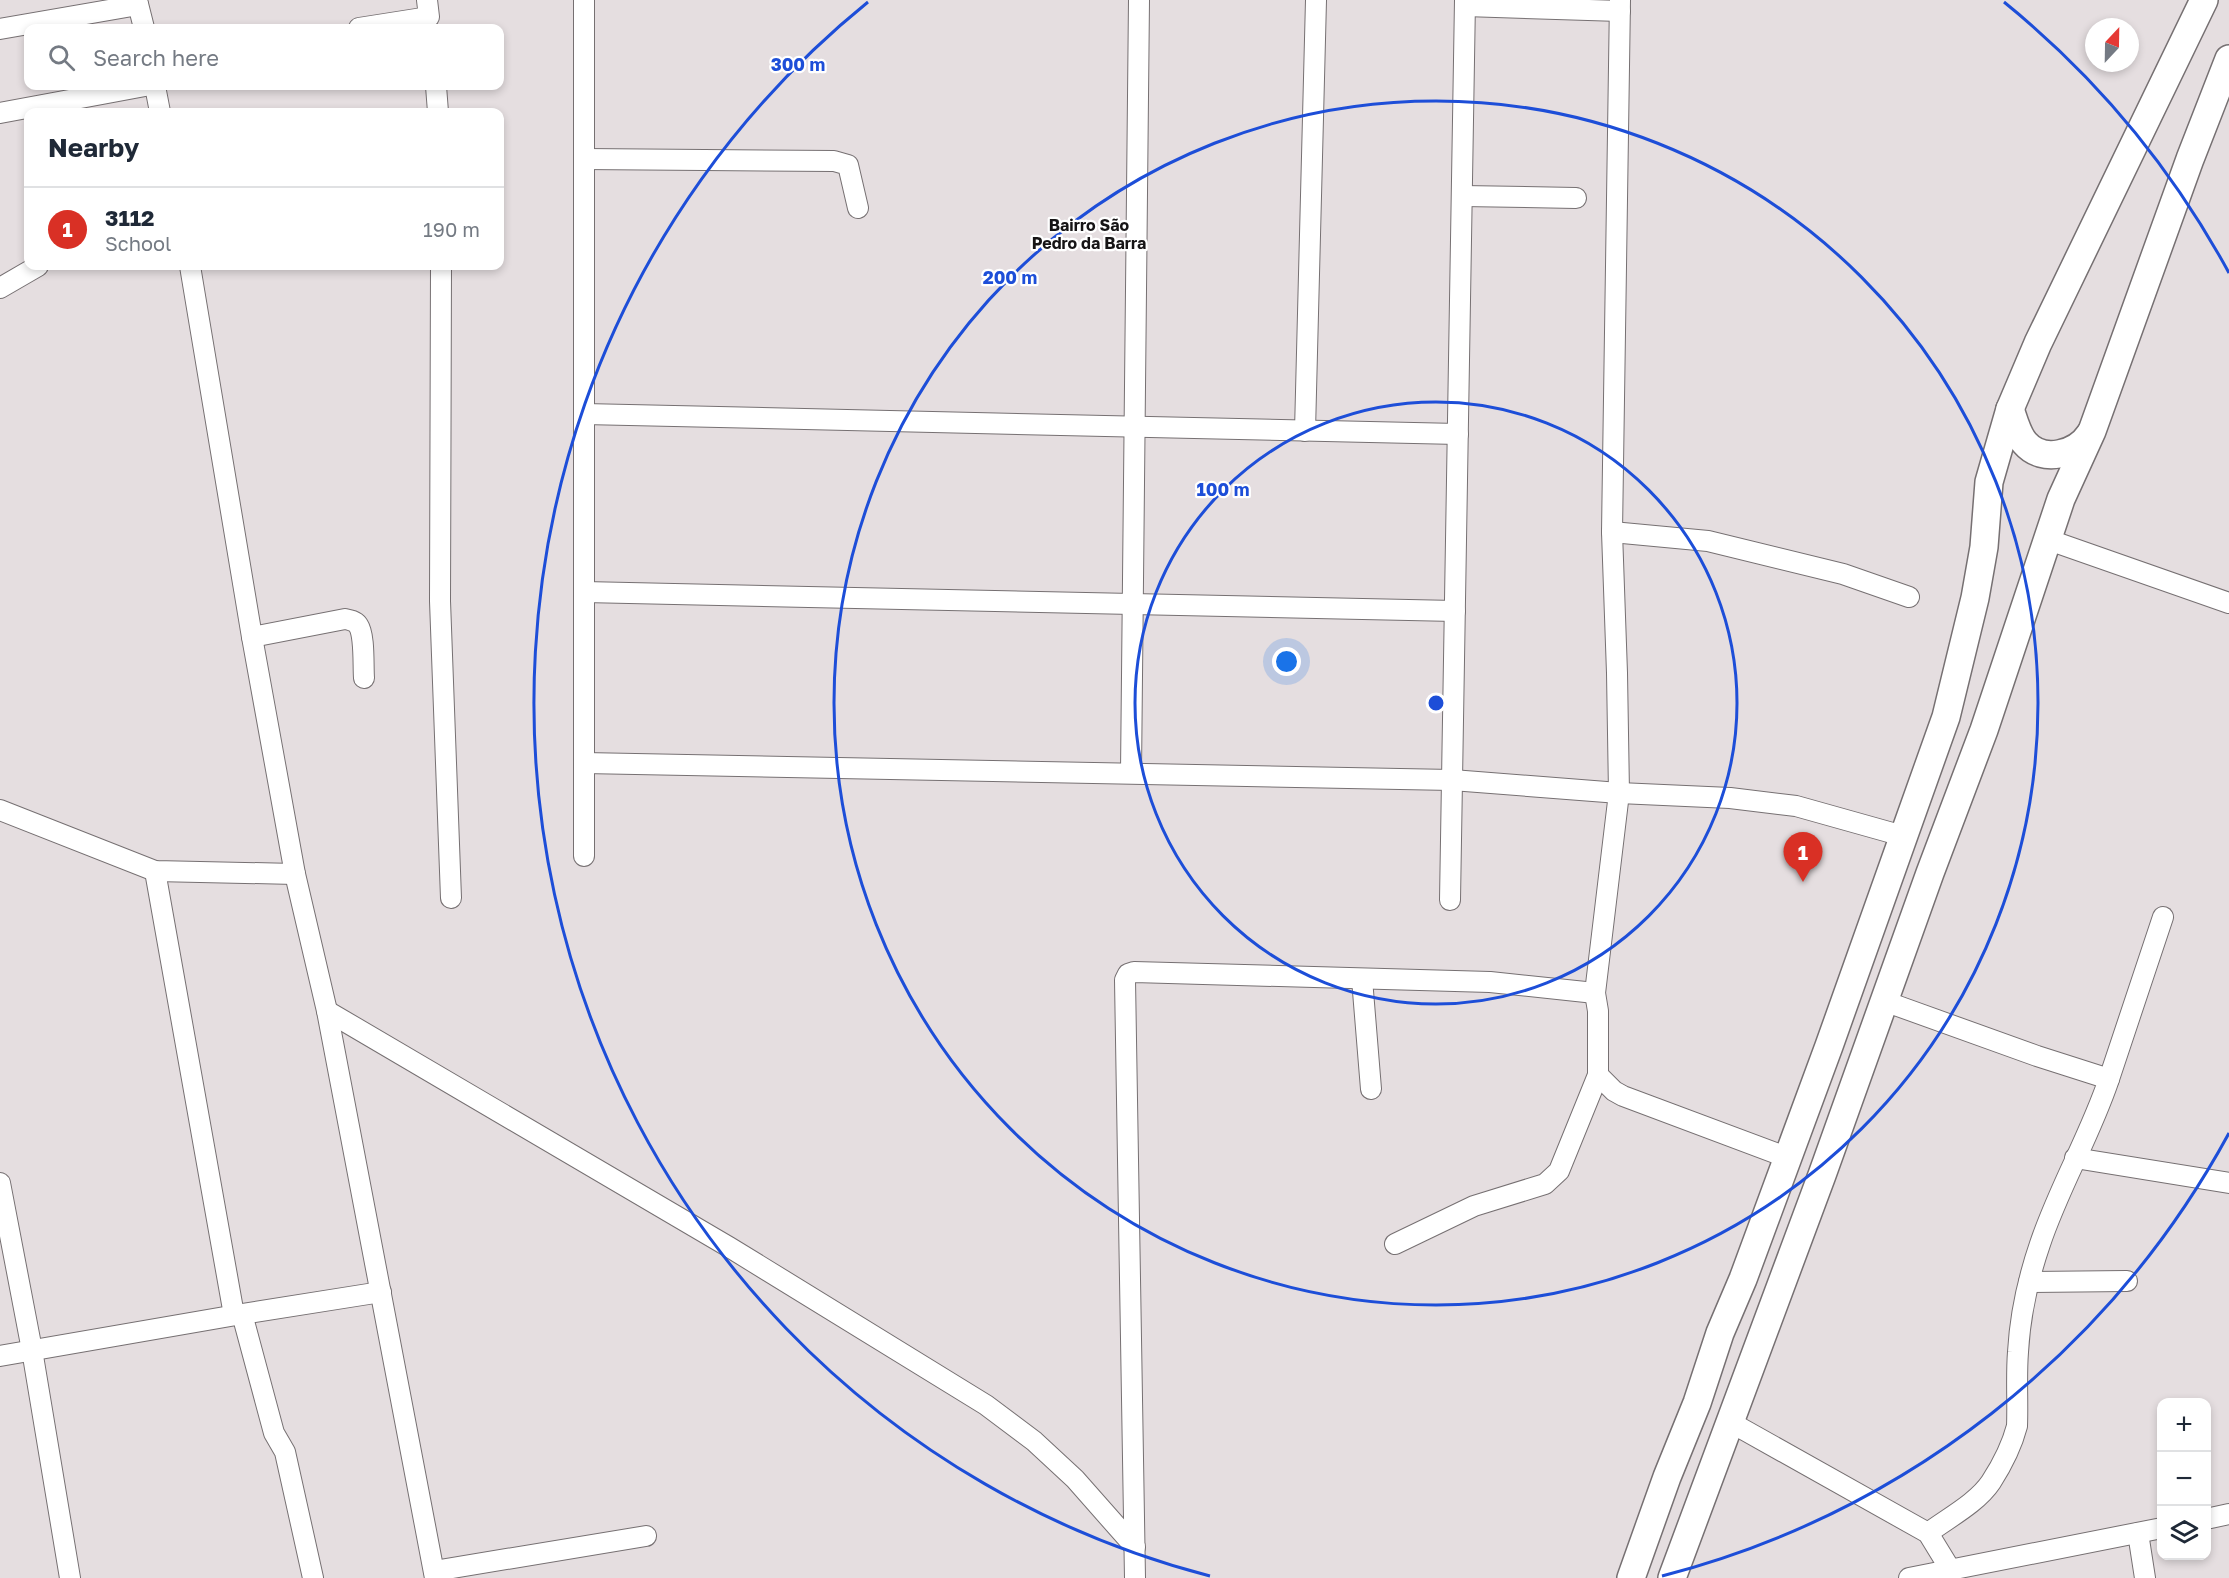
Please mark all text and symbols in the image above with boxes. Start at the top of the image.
north arrow [2085,18,2139,72]
search box [24,24,504,90]
icon: search [45,41,78,74]
text: Search here [93,44,219,71]
text: 300 m [771,53,825,75]
text: Nearby [48,132,139,163]
text: 3112 [105,204,155,231]
district label: Bairro São Pedro da Barra [1032,215,1146,253]
text: 1 [62,217,73,241]
text: 190 m [423,217,480,241]
text: School [105,231,171,255]
text: 200 m [983,266,1037,288]
text: 100 m [1197,478,1249,500]
your location [1272,647,1301,676]
centre of rings [1426,693,1446,713]
pin: 1 [1784,832,1822,882]
map controls [2157,1398,2211,1560]
button: + [2157,1398,2211,1452]
button: − [2157,1452,2211,1506]
button: layers [2157,1506,2211,1560]

